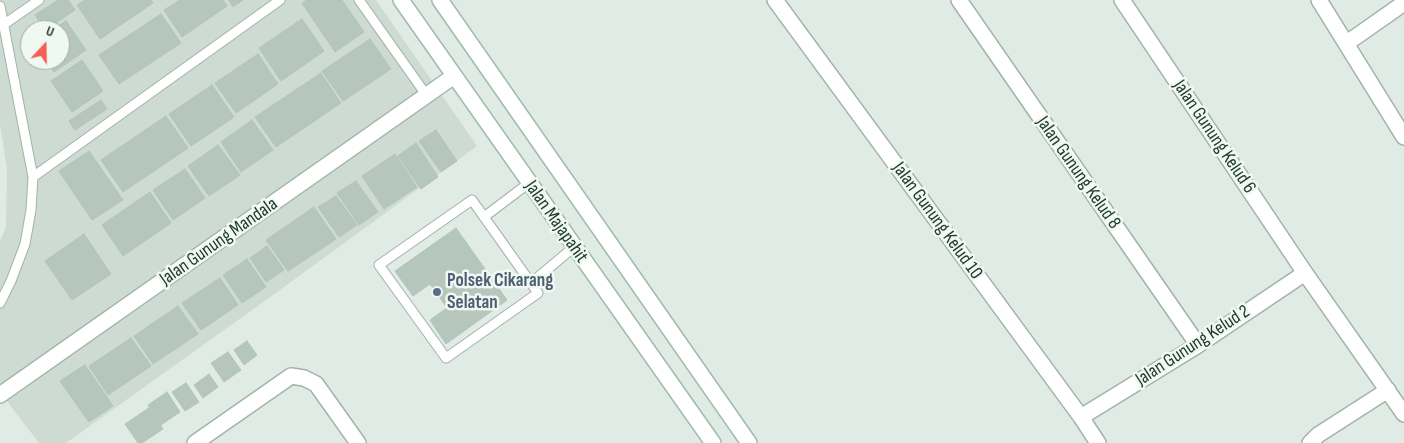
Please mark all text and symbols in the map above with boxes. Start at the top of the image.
north arrow [20,20,70,70]
text: U [44,22,57,41]
street label: Jalan Gunung Kelud 6 [1168,76,1260,198]
street label: Jalan Gunung Kelud 8 [1031,112,1125,234]
street label: Jalan Gunung Kelud 10 [887,158,987,284]
street label: Jalan Majapahit [519,176,593,268]
street label: Jalan Gunung Mandala [156,193,282,291]
place label: Polsek Cikarang Selatan [447,270,553,314]
marker: Polsek Cikarang Selatan [431,286,443,298]
street label: Jalan Gunung Kelud 2 [1132,301,1254,391]

